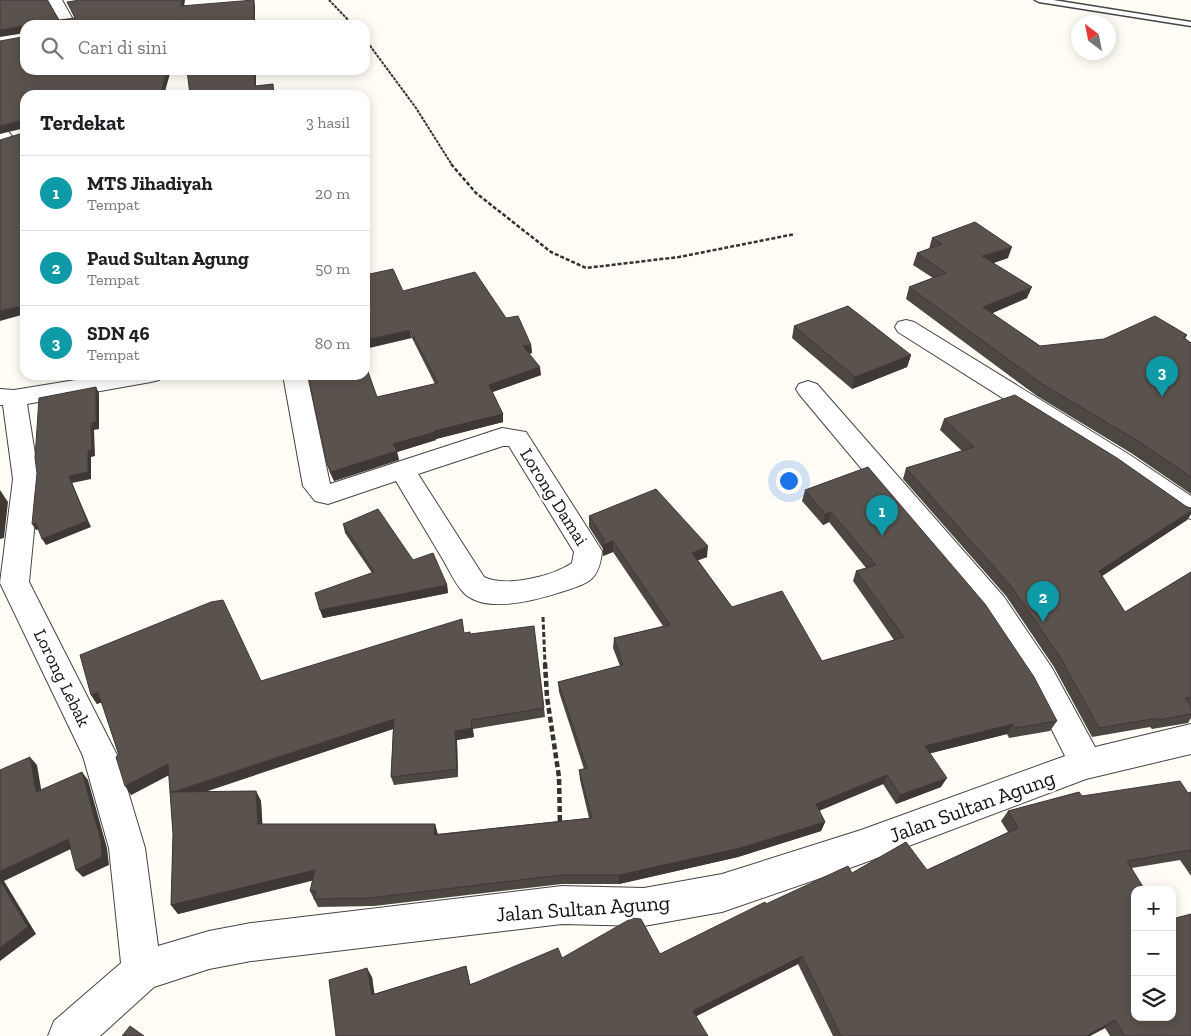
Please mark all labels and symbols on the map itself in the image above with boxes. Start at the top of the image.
north arrow [1071,15,1116,60]
pin: 3 [1146,356,1178,397]
street label: Lorong Damai [515,444,593,550]
your location [776,468,802,494]
pin: 1 [866,495,898,536]
pin: 2 [1027,581,1059,622]
street label: Lorong Lebak [29,626,95,731]
street label: Jalan Sultan Agung [886,764,1059,848]
street label: Jalan Sultan Agung [495,889,671,927]

